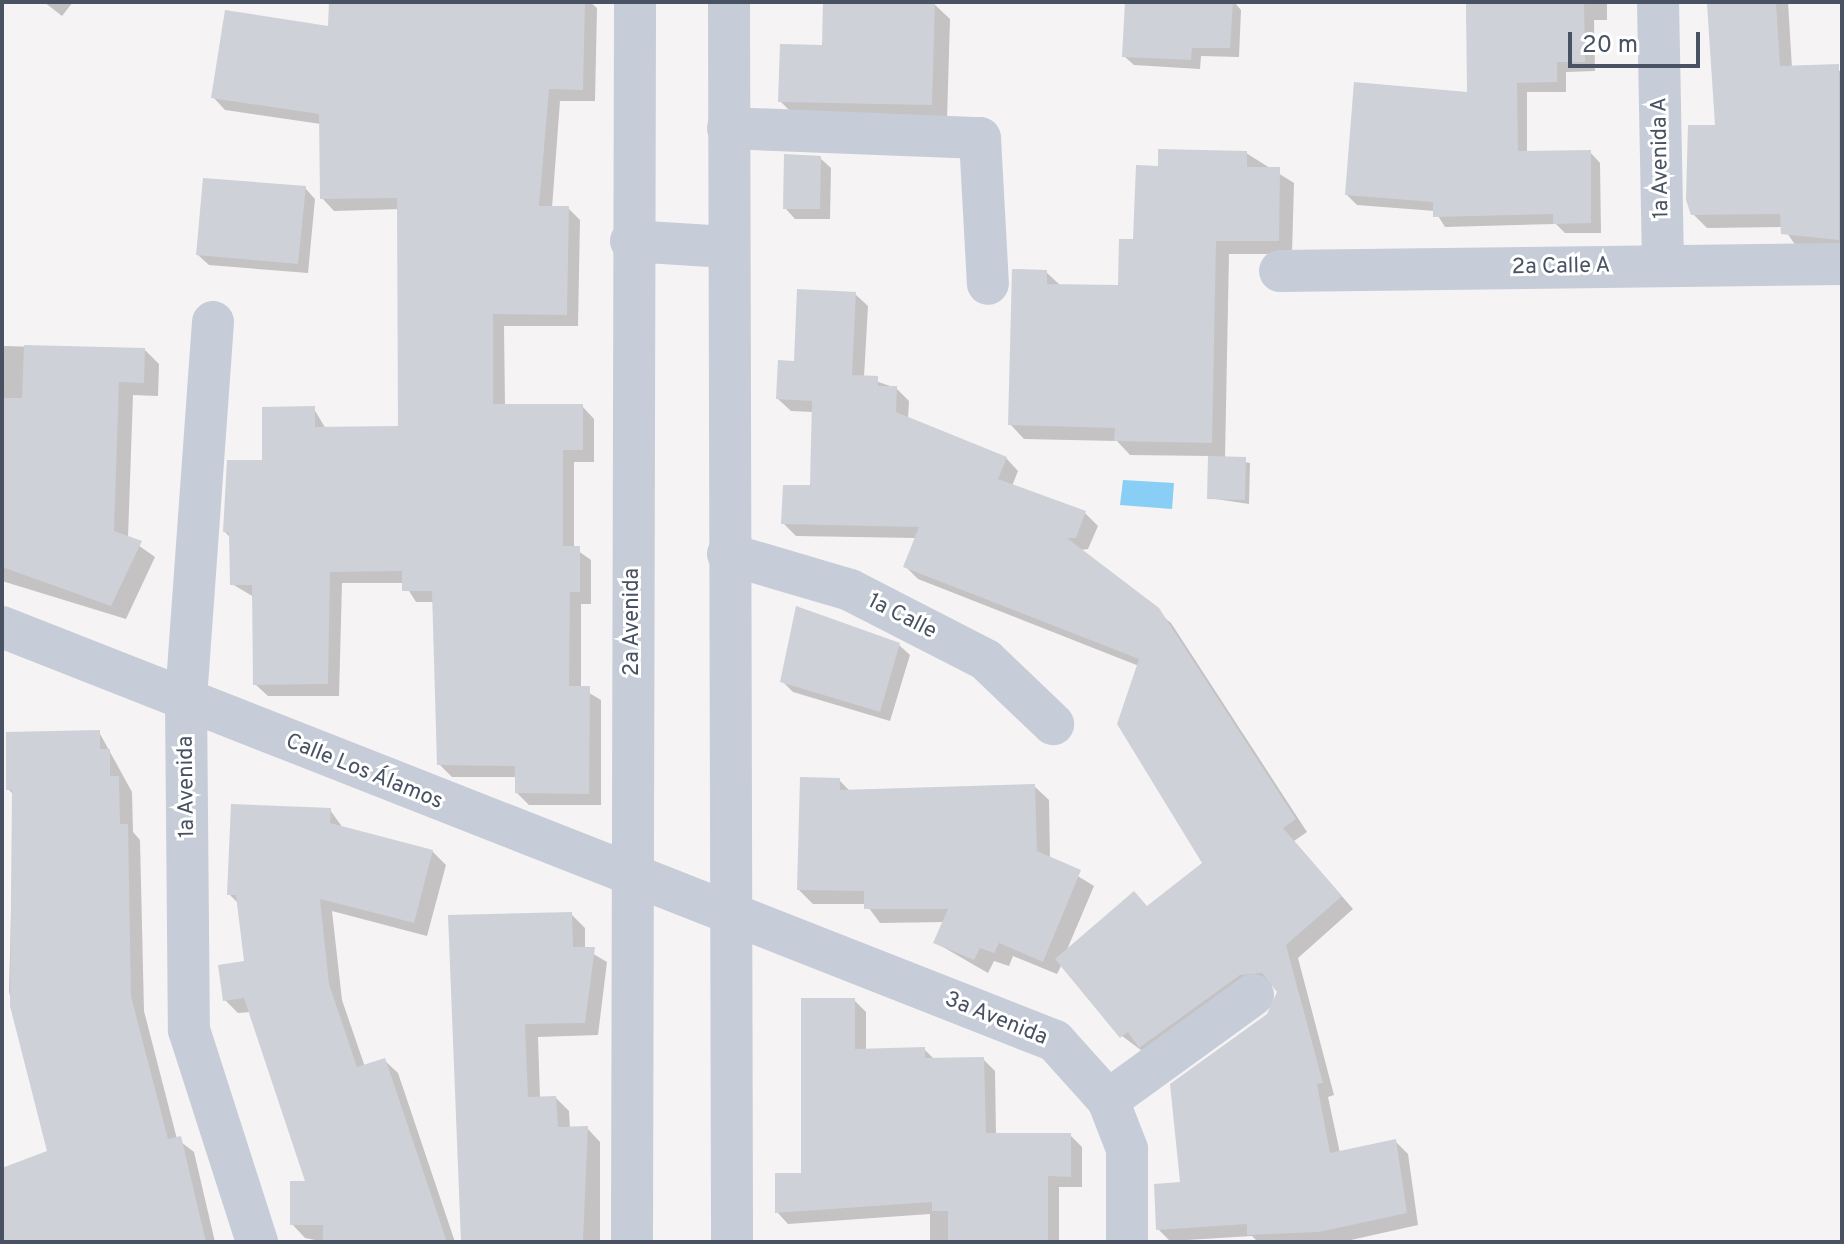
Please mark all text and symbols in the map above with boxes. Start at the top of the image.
scale bar [1572,16,1704,66]
text: 20 m [1582,31,1638,61]
street label: 1a Avenida A [1647,96,1675,220]
street label: 2a Calle A [1511,253,1611,281]
street label: 2a Avenida [620,567,646,677]
street label: 1a Calle [863,589,941,645]
street label: Calle Los Álamos [281,728,447,816]
street label: 1a Avenida [173,735,201,839]
street label: 3a Avenida [940,986,1052,1052]

